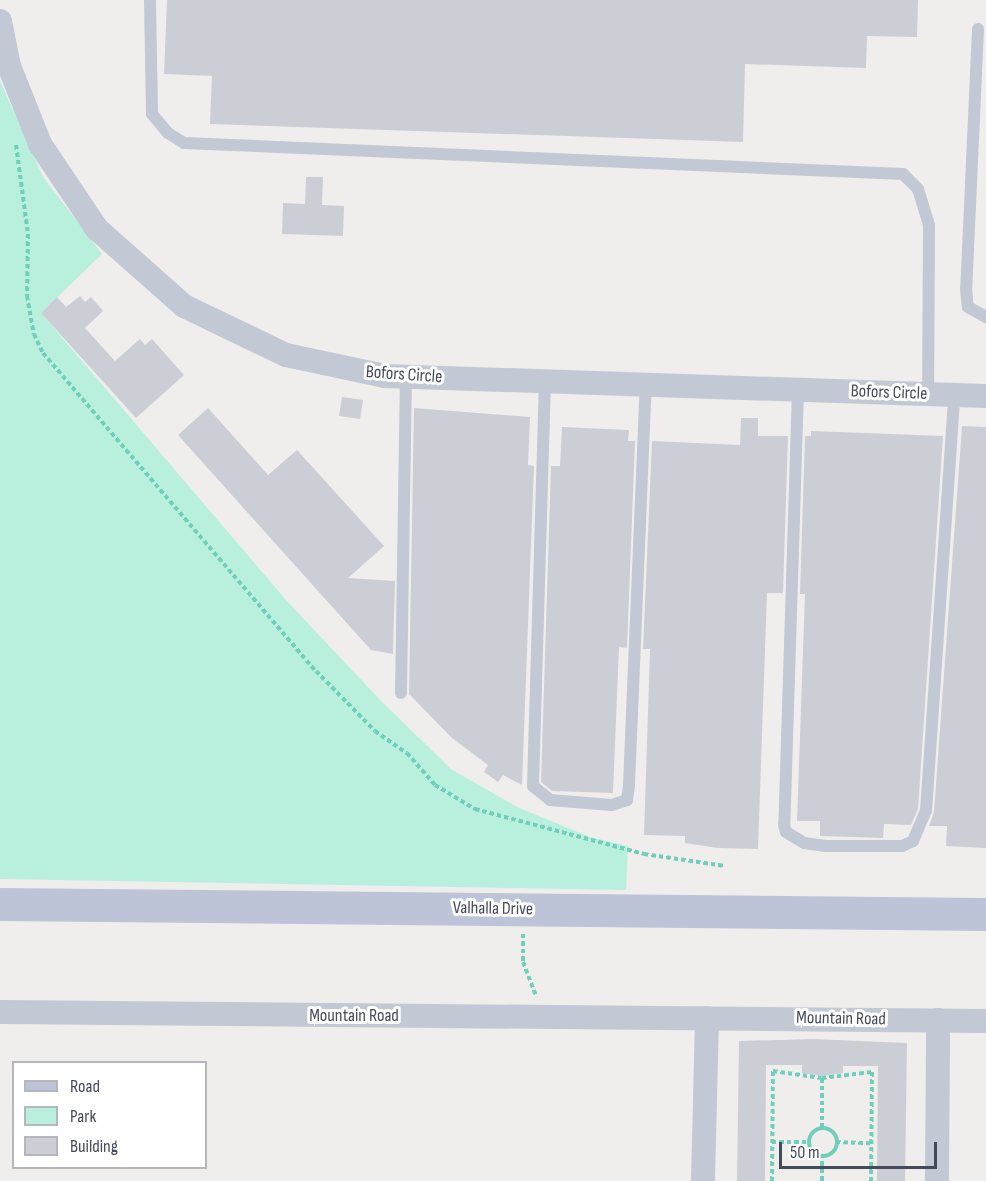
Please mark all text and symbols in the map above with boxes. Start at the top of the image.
street label: Bofors Circle [365,362,443,388]
street label: Bofors Circle [850,381,928,405]
street label: Valhalla Drive [453,898,533,920]
street label: Mountain Road [309,1005,399,1027]
street label: Mountain Road [796,1007,886,1031]
legend [12,1061,207,1169]
text: Road [70,1076,100,1097]
text: Park [70,1106,96,1127]
scale bar [782,1130,940,1168]
text: Building [70,1136,118,1157]
text: 50 m [790,1142,820,1163]

